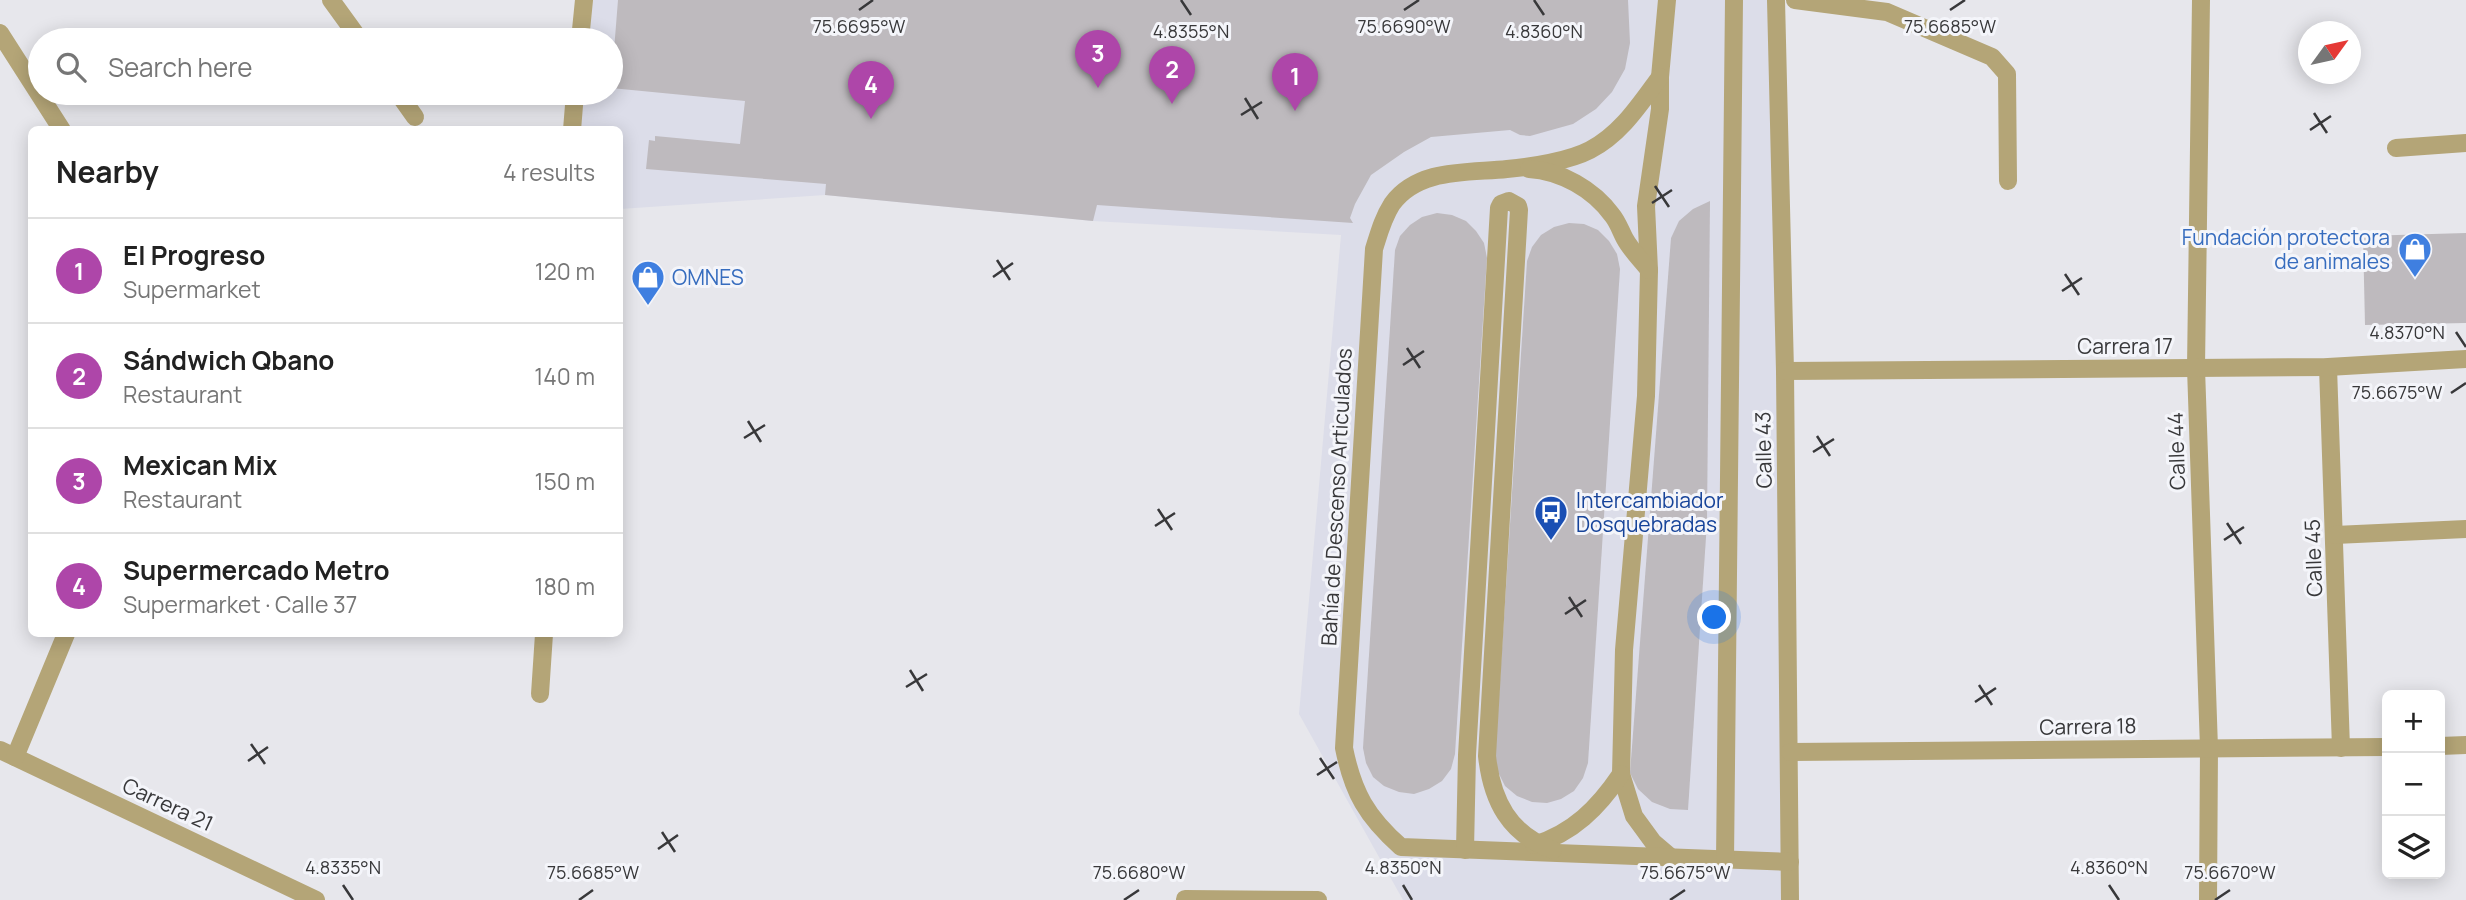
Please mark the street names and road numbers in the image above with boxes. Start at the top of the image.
street label: Carrera 17 [2077,332,2173,360]
street label: Bahía de Descenso Articulados [1314,347,1358,647]
street label: Calle 43 [1748,411,1778,489]
street label: Calle 44 [2161,412,2191,490]
street label: Calle 45 [2298,519,2328,597]
street label: Carrera 18 [2039,711,2137,741]
street label: Carrera 21 [118,771,218,837]

